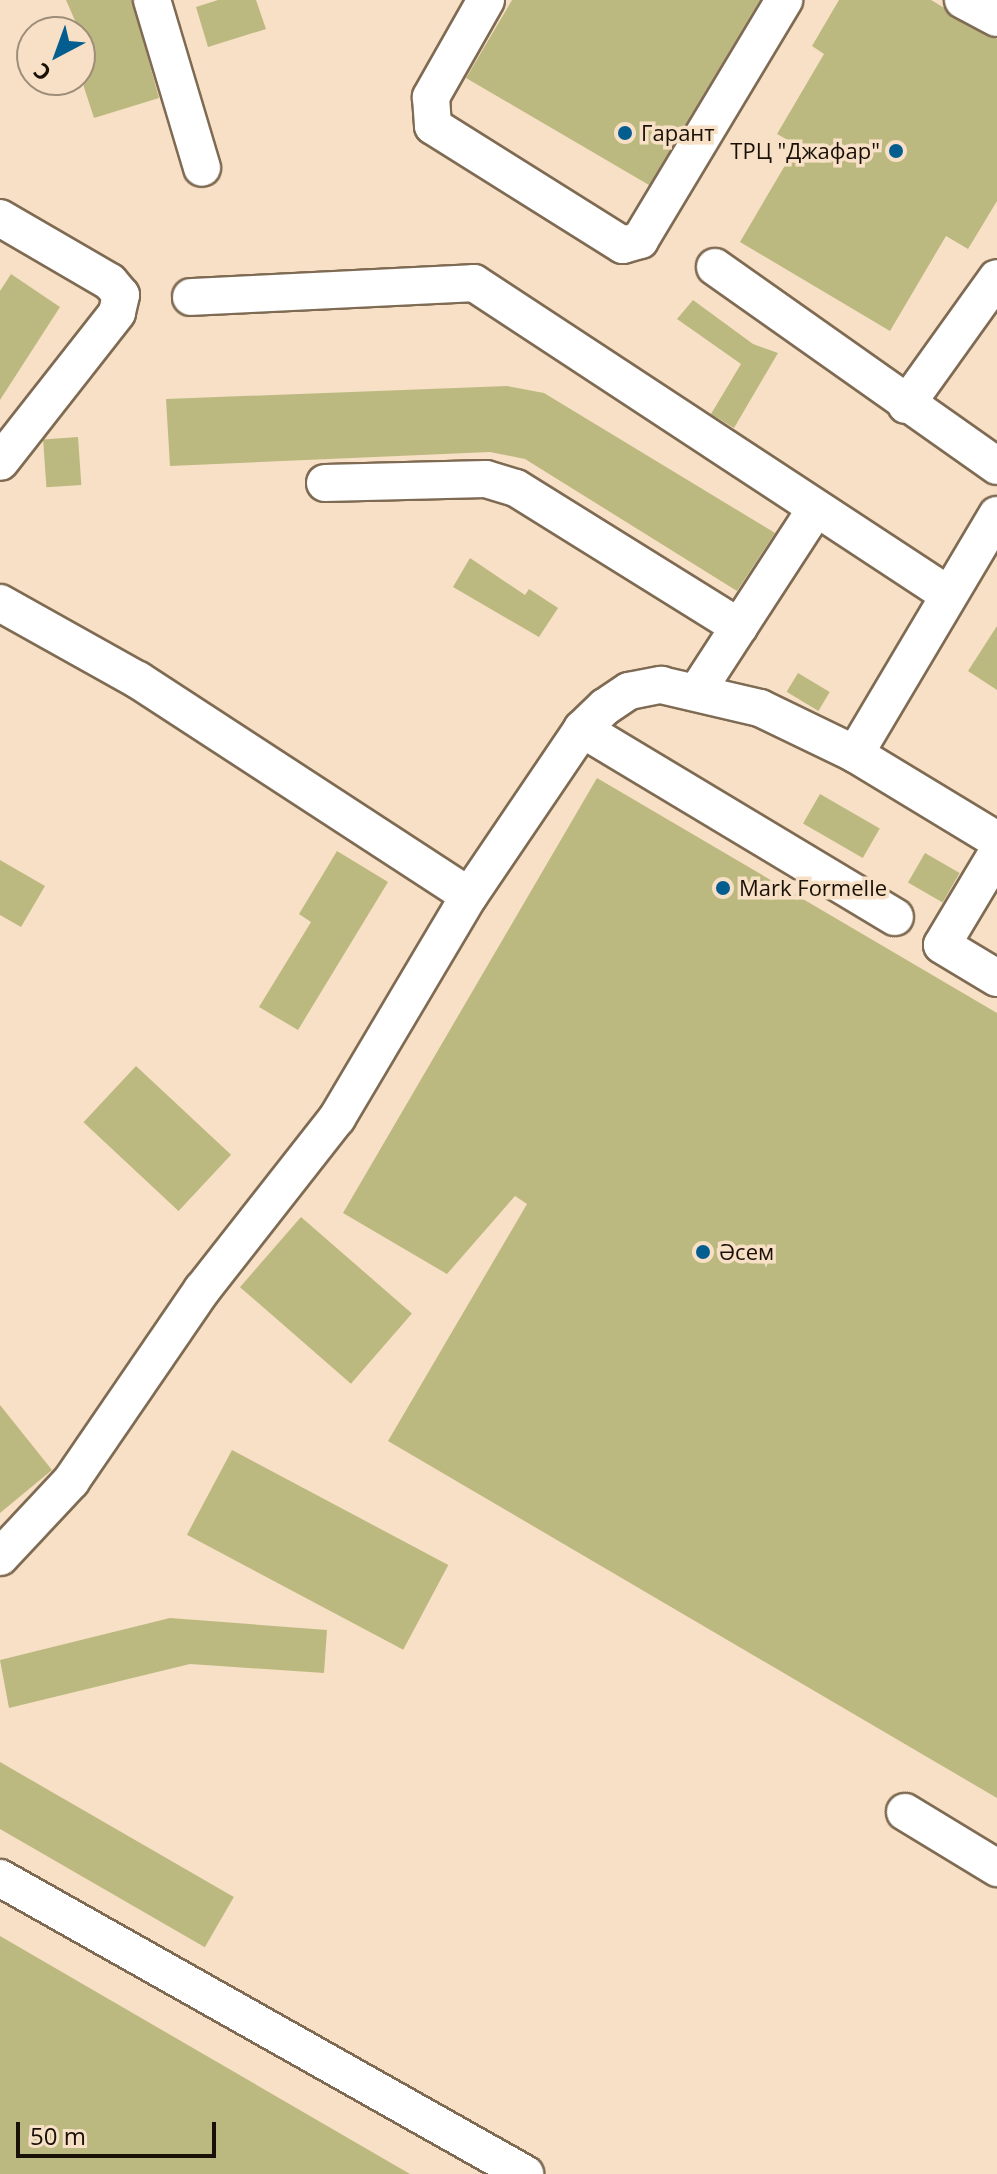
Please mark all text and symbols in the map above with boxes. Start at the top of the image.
north arrow [16,16,96,96]
text: С [26,57,57,89]
place label: Гарант [641,120,715,146]
marker: Гарант [616,124,634,142]
place label: ТРЦ "Джафар" [730,138,880,164]
marker: ТРЦ "Джафар" [887,142,905,160]
place label: Mark Formelle [739,875,887,901]
marker: Mark Formelle [714,879,732,897]
place label: Әсем [719,1239,774,1265]
marker: Әсем [694,1243,712,1261]
scale bar [20,2106,220,2156]
text: 50 m [30,2119,86,2152]

